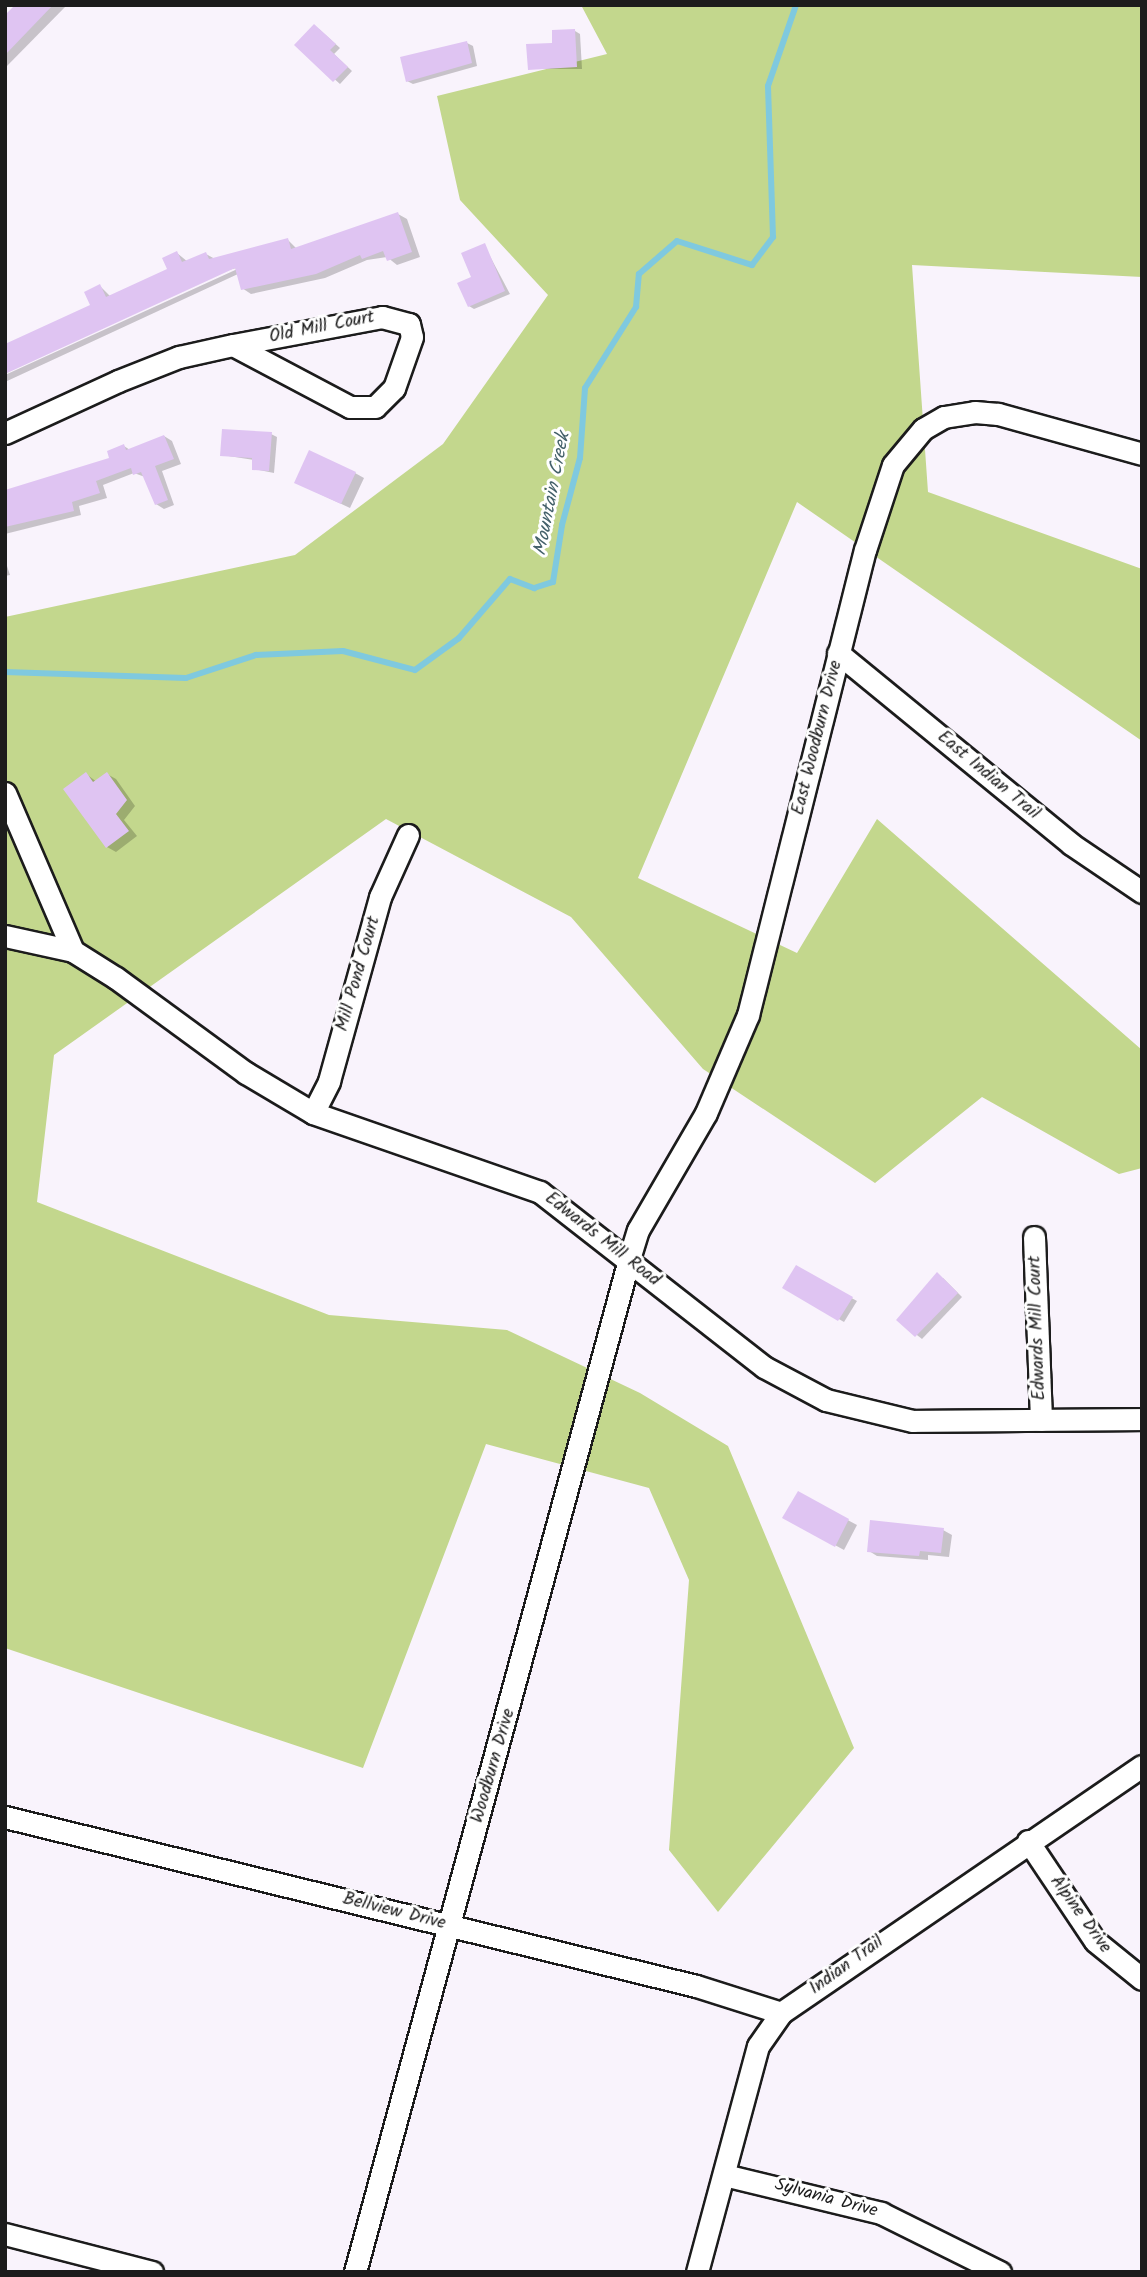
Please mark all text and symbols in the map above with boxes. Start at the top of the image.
street label: Old Mill Court [268,307,376,349]
water label: Mountain Creek [530,430,576,558]
street label: East Woodburn Drive [788,658,848,818]
street label: East Indian Trail [932,727,1044,825]
street label: Mill Pond Court [332,914,386,1034]
street label: Edwards Mill Road [540,1188,664,1292]
street label: Edwards Mill Court [1025,1255,1051,1401]
street label: Woodburn Drive [467,1706,521,1826]
street label: Alpine Drive [1045,1872,1115,1958]
street label: Bellview Drive [340,1889,448,1935]
street label: Indian Trail [806,1932,888,2000]
street label: Sylvania Drive [772,2175,880,2223]

